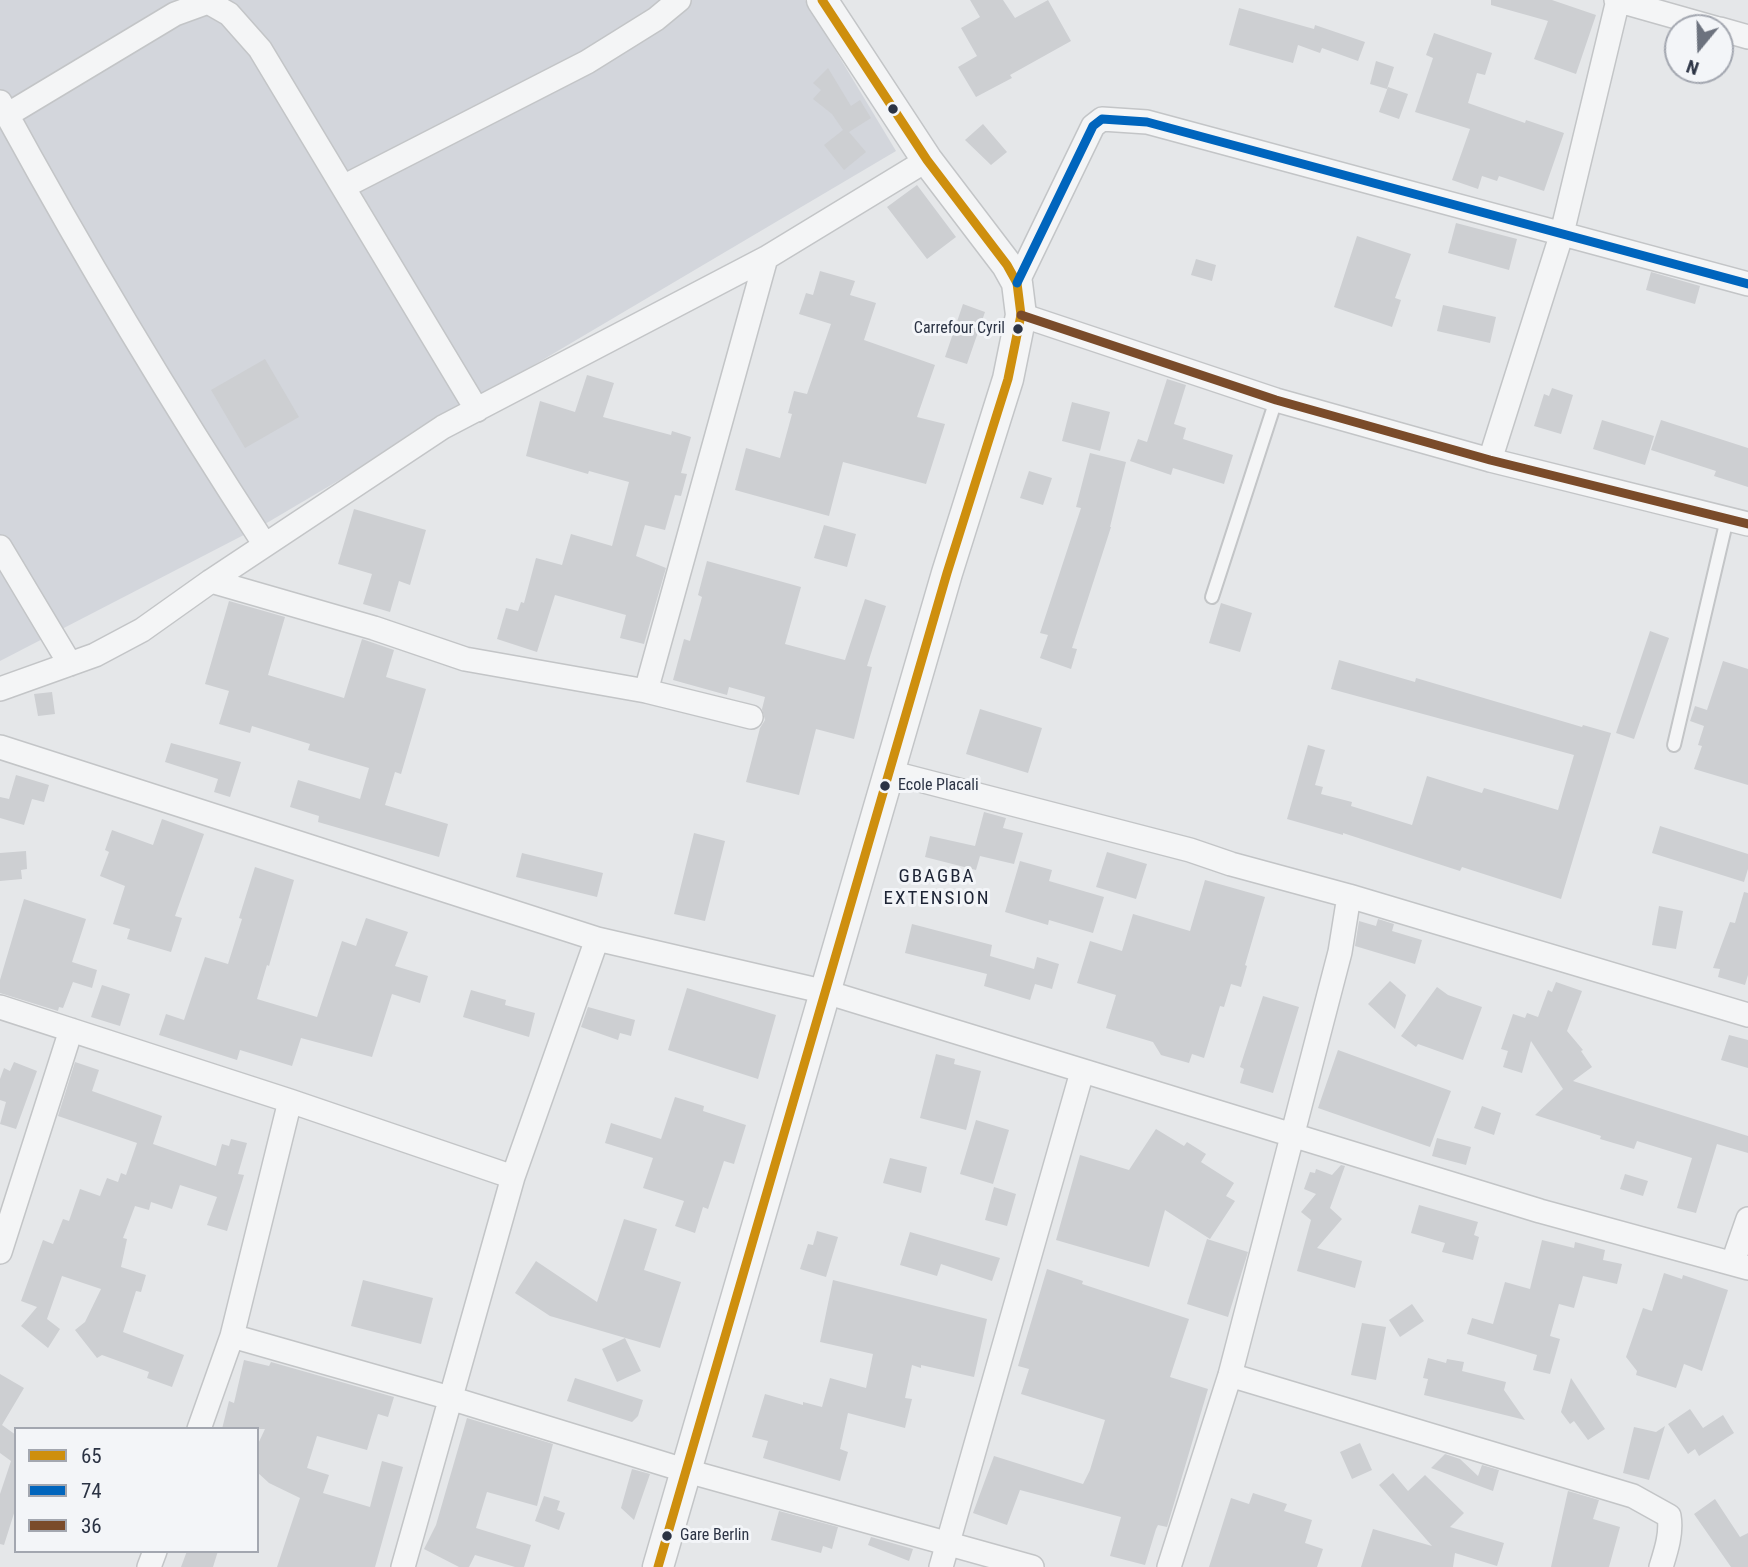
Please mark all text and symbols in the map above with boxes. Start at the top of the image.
north arrow [1664,14,1734,84]
text: N [1683,55,1702,80]
unlabelled marker [886,102,900,116]
place label: Carrefour Cyril [914,319,1005,339]
marker: Carrefour Cyril [1011,322,1025,336]
place label: Ecole Placali [898,776,979,796]
marker: Ecole Placali [878,779,892,793]
district label: GBAGBA EXTENSION [885,866,989,910]
legend [14,1427,259,1553]
text: 65 [81,1444,102,1468]
text: 74 [81,1479,102,1503]
text: 36 [81,1514,102,1538]
place label: Gare Berlin [680,1526,749,1546]
marker: Gare Berlin [660,1529,674,1543]

